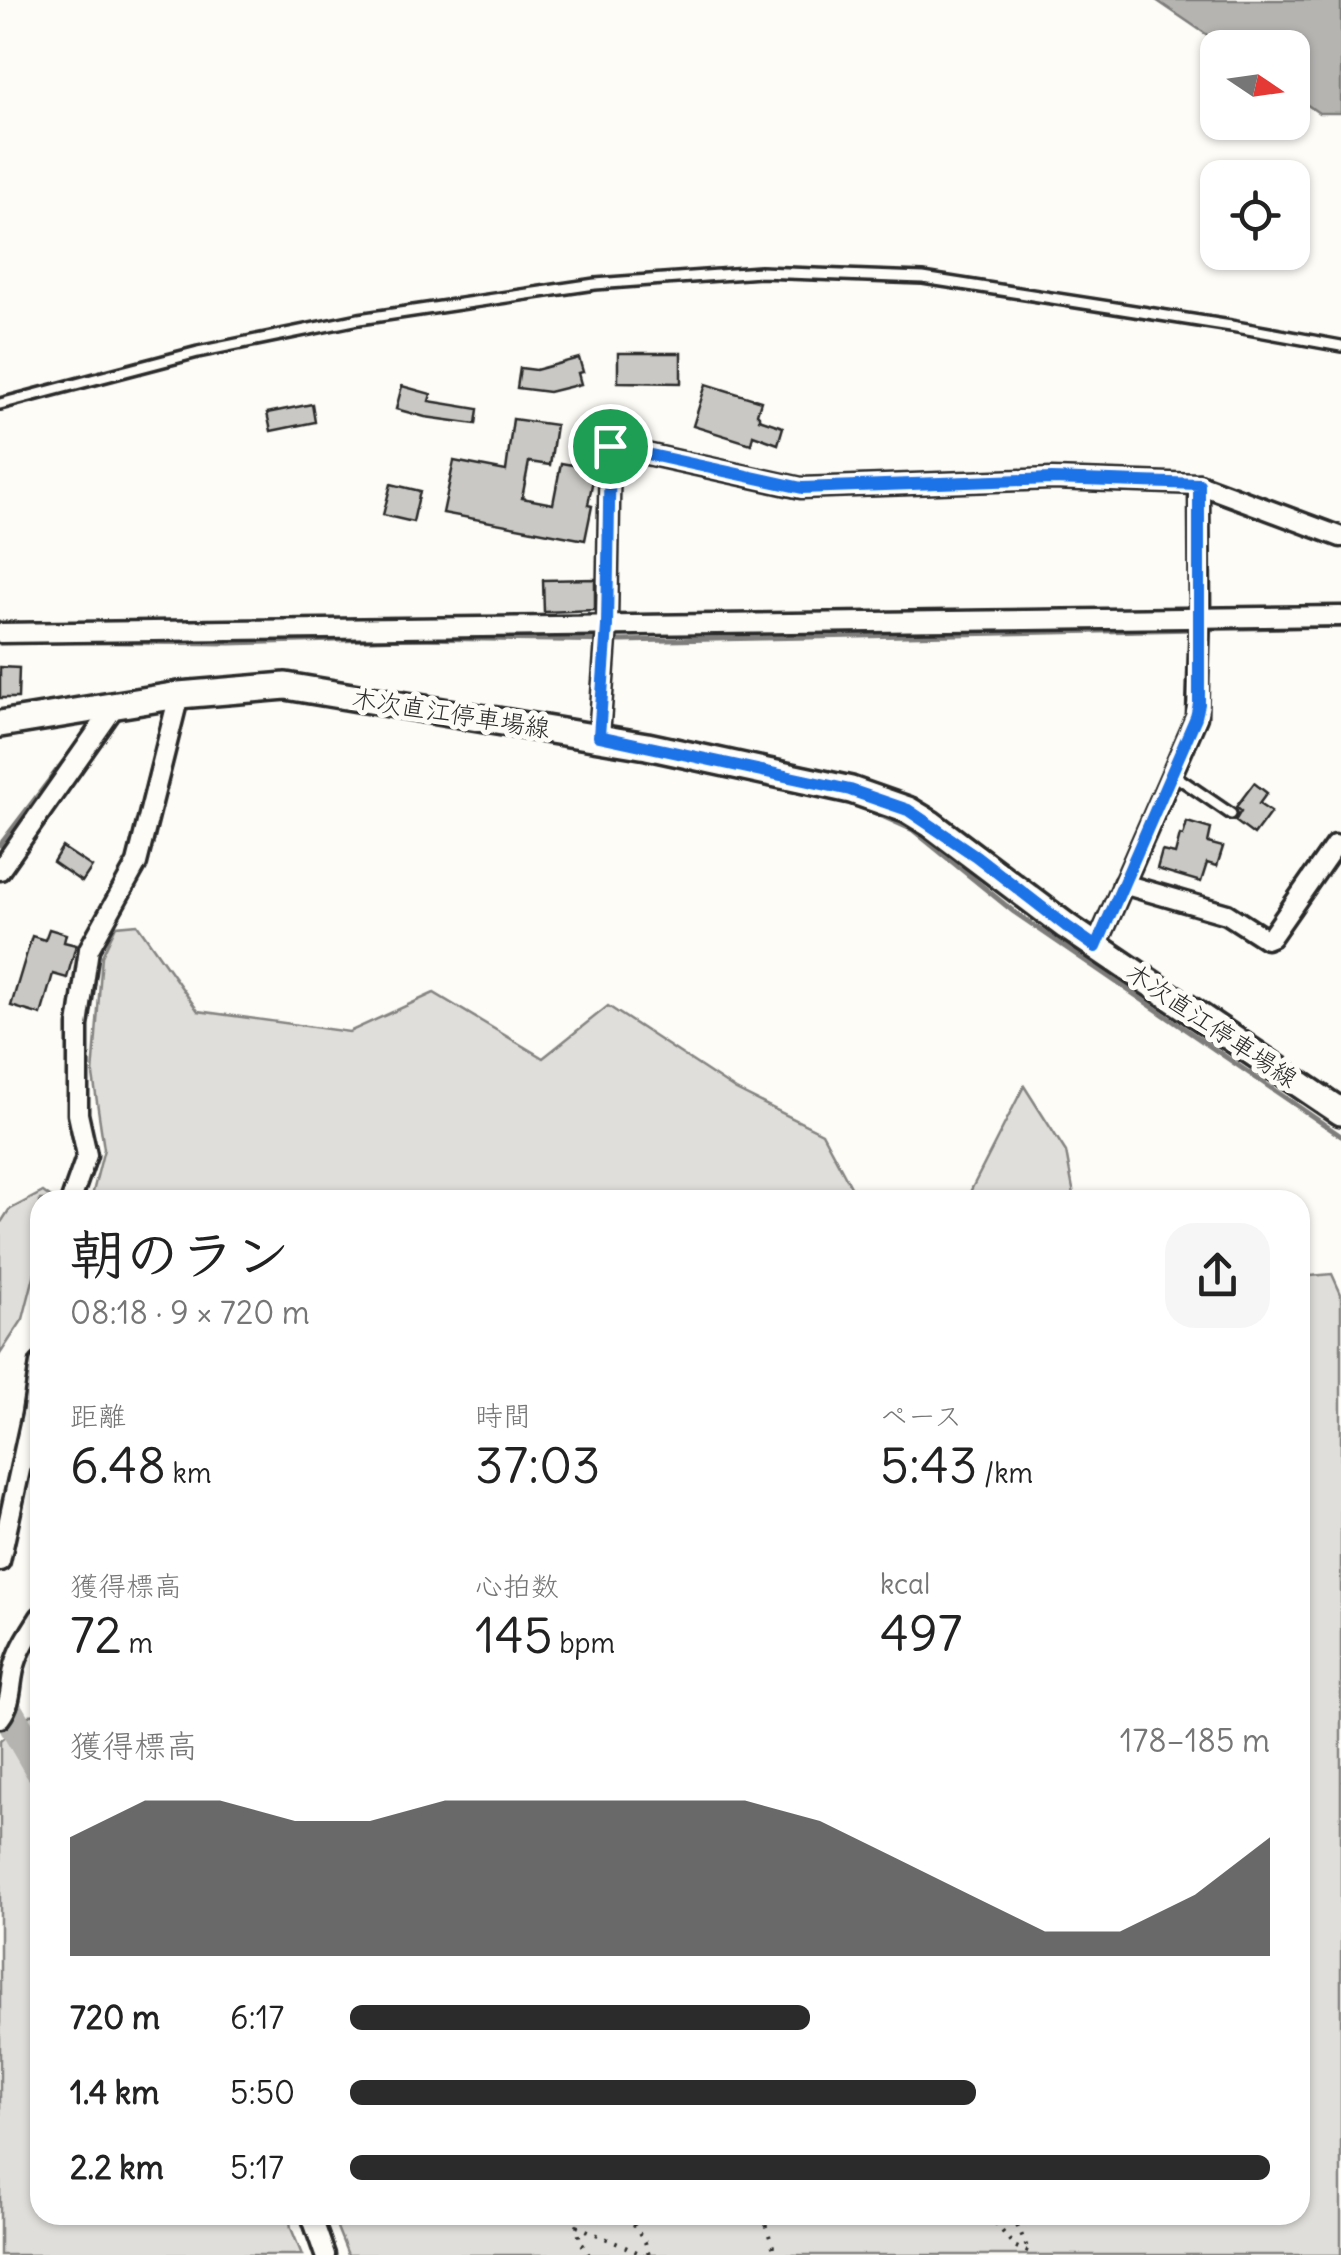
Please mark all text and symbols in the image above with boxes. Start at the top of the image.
north arrow [1200,30,1310,140]
map controls [1200,30,1310,270]
button: locate [1200,160,1310,270]
pin [568,404,653,489]
icon: arrive [583,419,638,474]
street label: 木次直江停車場線 [350,682,552,744]
street label: 木次直江停車場線 [1120,956,1304,1094]
text: 朝のラン [70,1220,290,1289]
button: share [1165,1223,1270,1328]
text: 08:18 · 9 × 720 m [70,1292,310,1333]
text: 距離 [70,1398,126,1434]
text: 時間 [475,1398,531,1434]
text: ペース [880,1398,962,1434]
text: 6.48 [70,1434,166,1497]
text: 37:03 [475,1434,601,1497]
text: 5:43 [880,1434,977,1497]
text: km [166,1455,211,1491]
text: /km [977,1455,1033,1491]
text: kcal [880,1566,930,1602]
text: 獲得標高 [70,1568,182,1604]
text: 心拍数 [475,1568,559,1604]
text: 497 [880,1602,962,1665]
text: 72 [70,1604,122,1667]
text: 145 [475,1604,553,1667]
text: m [122,1625,153,1661]
text: bpm [553,1625,615,1661]
text: 178–185 m [1120,1720,1270,1761]
text: 獲得標高 [70,1725,198,1766]
text: 720 m [70,1997,160,2038]
text: 6:17 [230,1997,284,2038]
text: 1.4 km [70,2072,159,2113]
text: 5:50 [230,2072,295,2113]
text: 2.2 km [70,2147,164,2188]
text: 5:17 [230,2147,284,2188]

